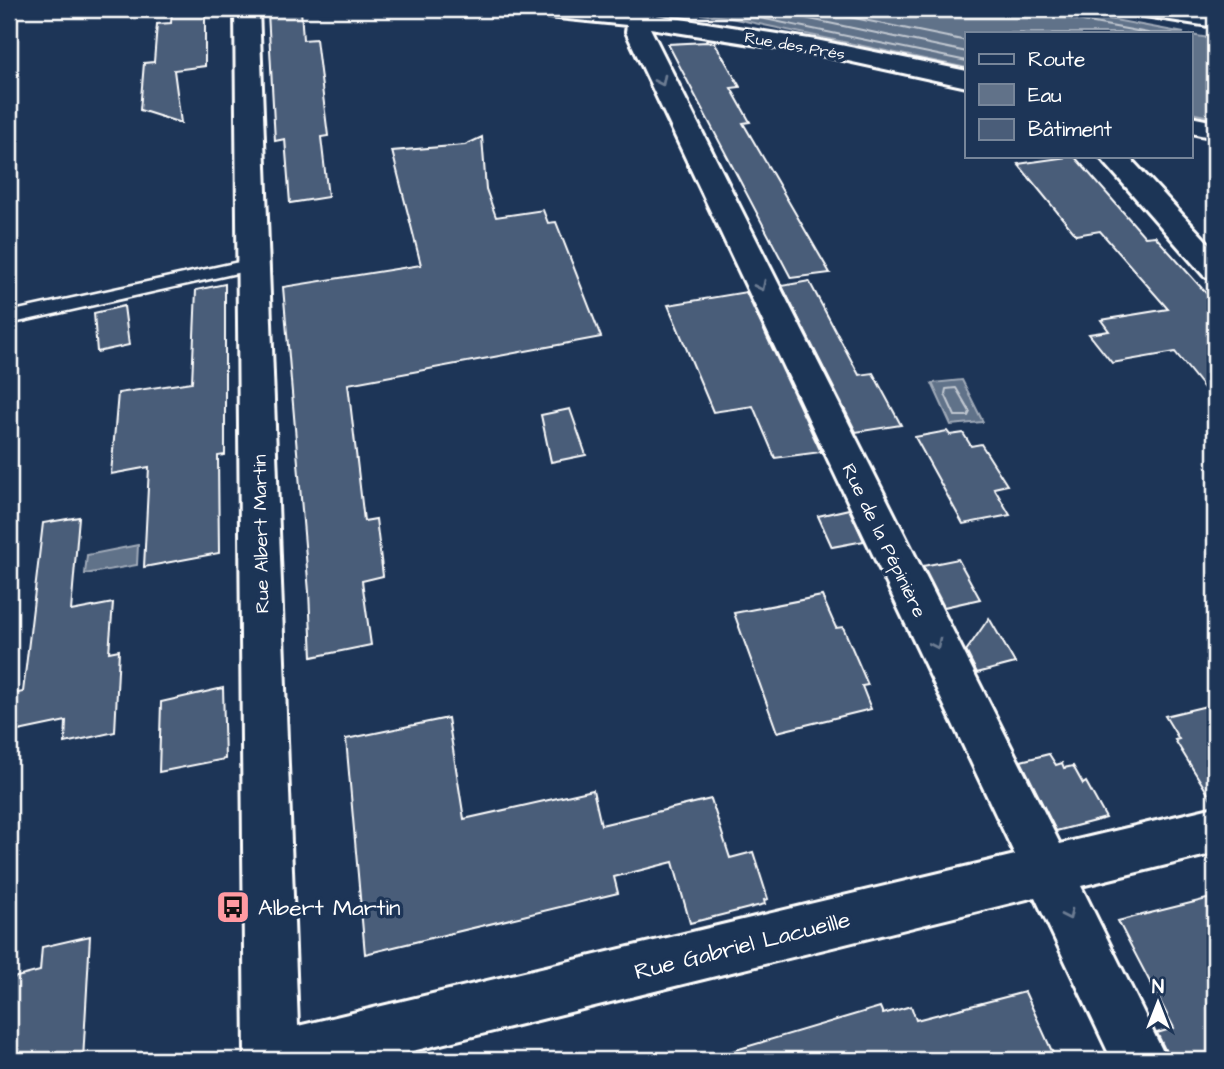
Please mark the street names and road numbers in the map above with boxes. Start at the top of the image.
street label: Rue des Prés [743,26,847,66]
street label: Rue Albert Martin [247,454,276,614]
street label: Rue de la Pépinière [835,459,933,622]
street label: Rue Gabriel Lacueille [631,904,853,988]

